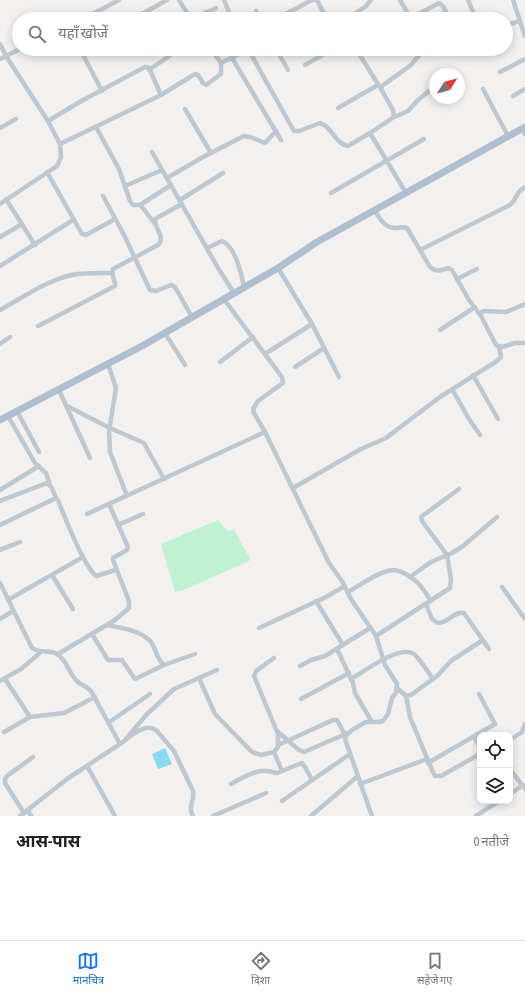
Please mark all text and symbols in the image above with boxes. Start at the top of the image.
search box [12,12,513,56]
icon: search [26,23,48,45]
text: यहाँ खोजें [58,24,108,41]
north arrow [429,68,465,104]
map controls [477,732,513,804]
button: locate [477,732,513,768]
button: layers [477,768,513,804]
text: आस-पास [16,831,80,851]
text: 0 नतीजे [473,834,509,849]
tab: मानचित्र [73,950,104,988]
tab: दिशा [250,950,272,988]
tab: सहेजे गए [417,950,452,988]

